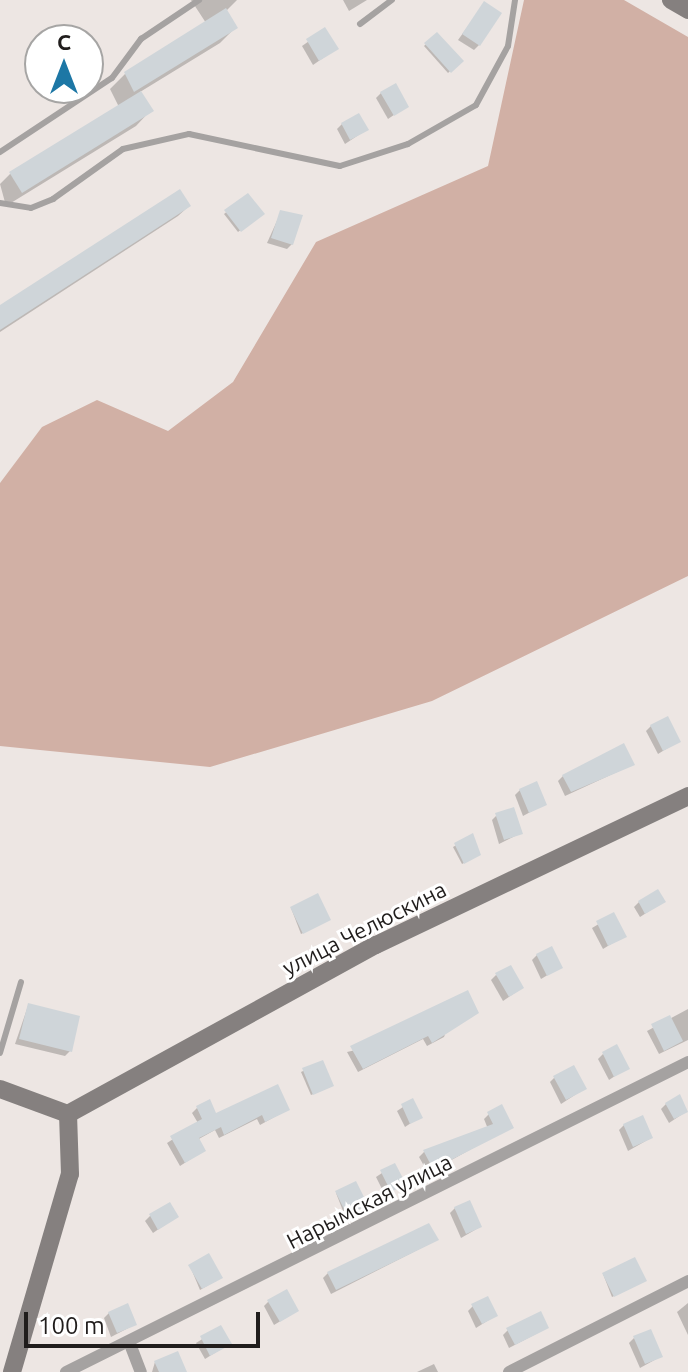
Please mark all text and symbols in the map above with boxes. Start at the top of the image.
north arrow [24,24,104,104]
text: С [57,29,71,54]
street label: улица Челюскина [278,875,450,981]
street label: Нарымская улица [282,1148,456,1254]
scale bar [28,1296,264,1346]
text: 100 m [38,1312,105,1339]

